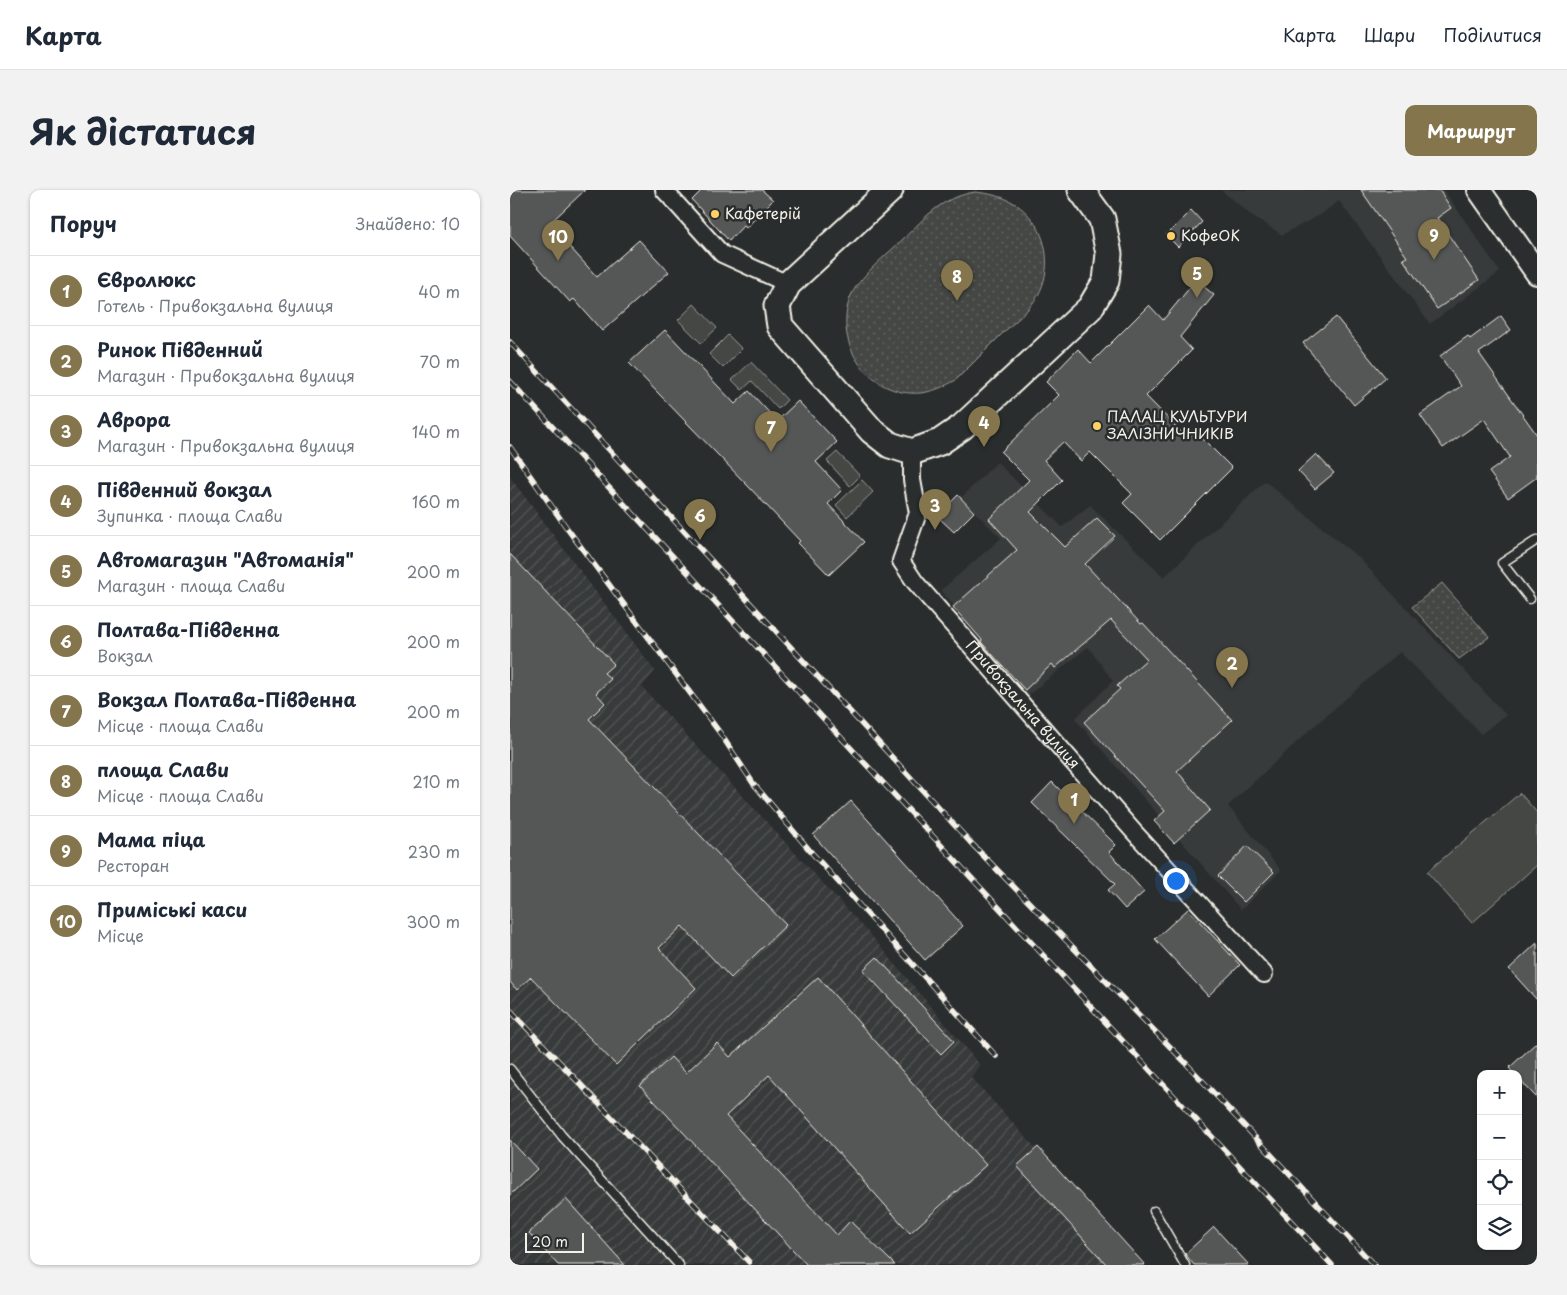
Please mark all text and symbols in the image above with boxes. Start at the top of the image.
text: Карта [25,17,102,53]
text: Карта [1283,21,1336,48]
text: Шари [1364,21,1416,48]
text: Поділитися [1444,21,1542,48]
text: Як дістатися [30,104,256,157]
button: Маршрут [1405,105,1537,156]
place label: Кафетерій [725,201,801,224]
text: Поруч [50,207,117,239]
marker: Кафетерій [709,208,721,220]
text: Знайдено: 10 [356,211,460,235]
pin: 9 [1418,219,1450,260]
pin: 10 [542,220,574,261]
place label: КофеОК [1181,223,1240,246]
marker: КофеОК [1165,230,1177,242]
pin: 5 [1181,257,1213,298]
pin: 8 [941,260,973,301]
text: Євролюкс [97,265,196,293]
text: 1 [62,279,70,303]
text: 40 m [418,279,460,303]
text: Готель · Привокзальна вулиця [97,293,334,317]
text: Ринок Південний [97,335,263,363]
text: 2 [60,349,72,373]
text: 70 m [420,349,460,373]
text: Магазин · Привокзальна вулиця [97,363,355,387]
place label: ПАЛАЦ КУЛЬТУРИ ЗАЛIЗНИЧНИКIВ [1107,404,1248,444]
text: Аврора [97,405,171,433]
pin: 4 [968,406,1000,447]
pin: 7 [755,411,787,452]
text: 3 [61,419,71,443]
text: 140 m [412,419,460,443]
marker: ПАЛАЦ КУЛЬТУРИ ЗАЛIЗНИЧНИКIВ [1091,420,1103,432]
text: Магазин · Привокзальна вулиця [97,433,355,457]
text: Південний вокзал [97,475,272,503]
text: 4 [61,489,71,513]
text: 160 m [412,489,460,513]
pin: 3 [919,489,951,530]
pin: 6 [684,499,716,540]
text: Зупинка · площа Слави [97,503,283,527]
text: Автомагазин "Автоманія" [97,545,354,573]
text: 5 [61,559,71,583]
text: 200 m [407,559,460,583]
text: Магазин · площа Слави [97,573,285,597]
text: Полтава-Південна [97,615,280,643]
text: 6 [60,629,72,653]
text: 200 m [407,629,460,653]
street label: Привокзальна вулиця [961,634,1086,773]
text: Вокзал [97,643,153,667]
pin: 2 [1216,647,1248,688]
text: Вокзал Полтава-Південна [97,685,356,713]
text: 7 [61,699,71,723]
text: 200 m [407,699,460,723]
text: Місце · площа Слави [97,713,264,737]
text: площа Слави [97,755,229,783]
text: 8 [61,769,71,793]
text: 210 m [412,769,460,793]
text: Місце · площа Слави [97,783,264,807]
pin: 1 [1058,783,1090,824]
text: Мама піца [97,825,205,853]
text: 9 [61,839,71,863]
text: 230 m [408,839,460,863]
text: Ресторан [97,853,170,877]
your location [1163,868,1189,894]
text: Приміські каси [97,895,247,923]
text: 10 [56,909,76,933]
text: 300 m [406,909,460,933]
text: Місце [97,923,144,947]
map controls [1477,1070,1522,1250]
button: + [1477,1070,1522,1115]
button: − [1477,1115,1522,1160]
button: locate [1477,1160,1522,1205]
button: layers [1477,1205,1522,1250]
scale bar [525,1230,584,1253]
text: 20 m [532,1231,568,1252]

